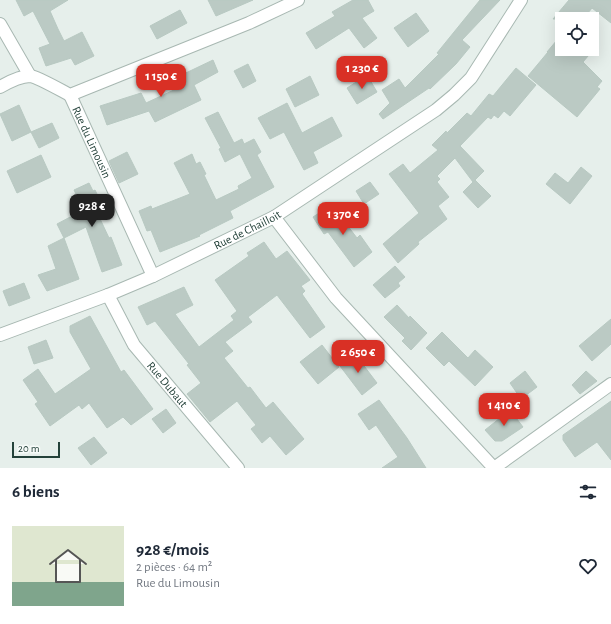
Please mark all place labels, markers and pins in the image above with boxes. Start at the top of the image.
pin: 1 230 € [325,56,399,90]
pin: 1 150 € [124,64,198,98]
pin: 928 € [64,194,120,228]
pin: 1 370 € [306,202,380,236]
pin: 2 650 € [321,340,395,374]
pin: 1 410 € [467,393,541,427]

